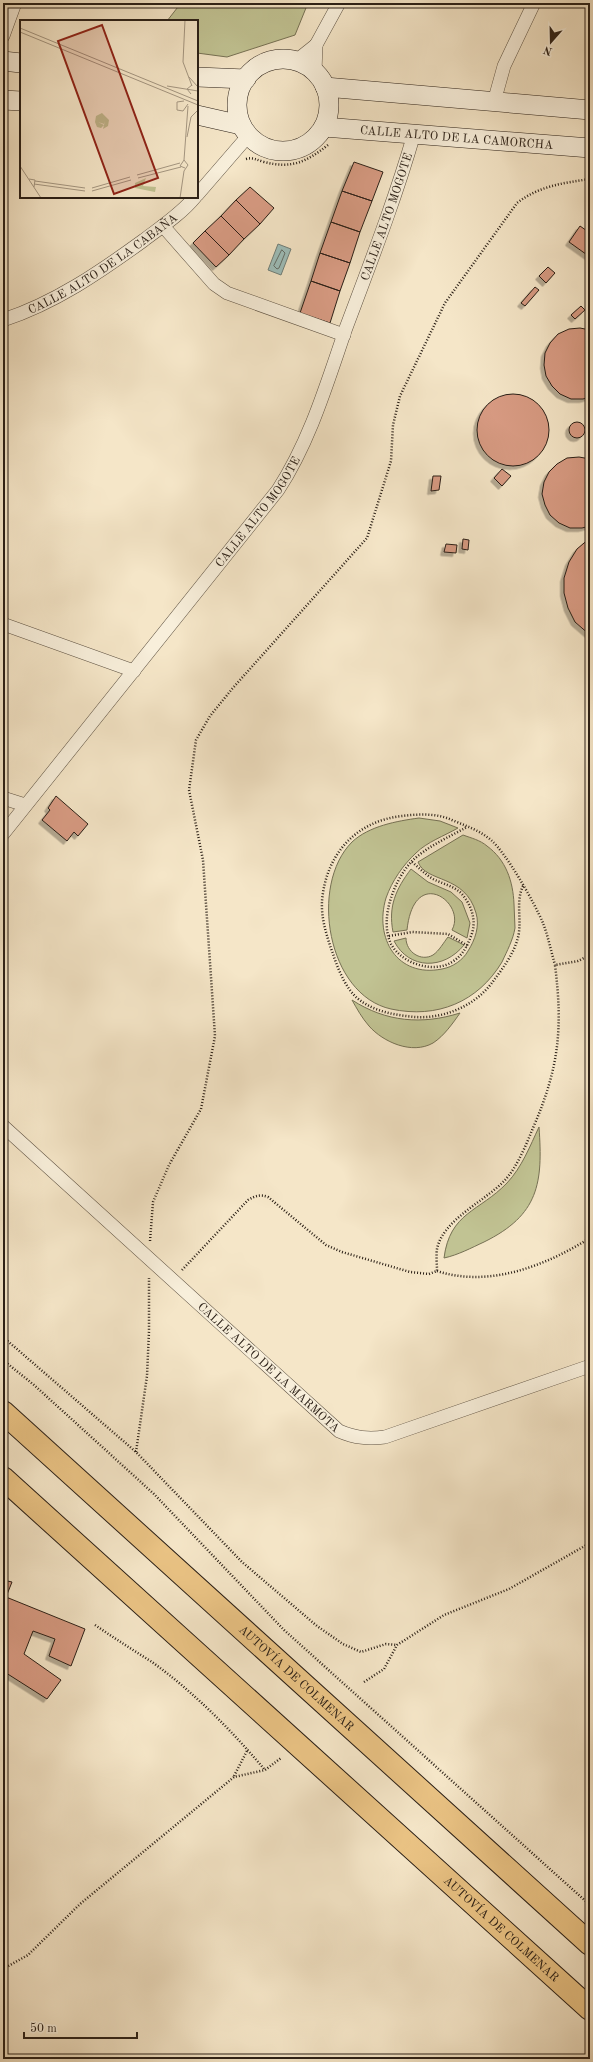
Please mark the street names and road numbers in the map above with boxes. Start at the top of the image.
street label: CALLE ALTO DE LA CAMORCHA [359,125,554,152]
street label: CALLE ALTO MOGOTE [359,152,415,283]
street label: CALLE ALTO DE LA CABAÑA [27,212,180,317]
street label: CALLE ALTO MOGOTE [214,455,303,570]
street label: CALLE ALTO DE LA MARMOTA [195,1301,341,1435]
street label: AUTOVÍA DE COLMENAR [236,1624,356,1734]
street label: AUTOVÍA DE COLMENAR [441,1875,561,1985]

